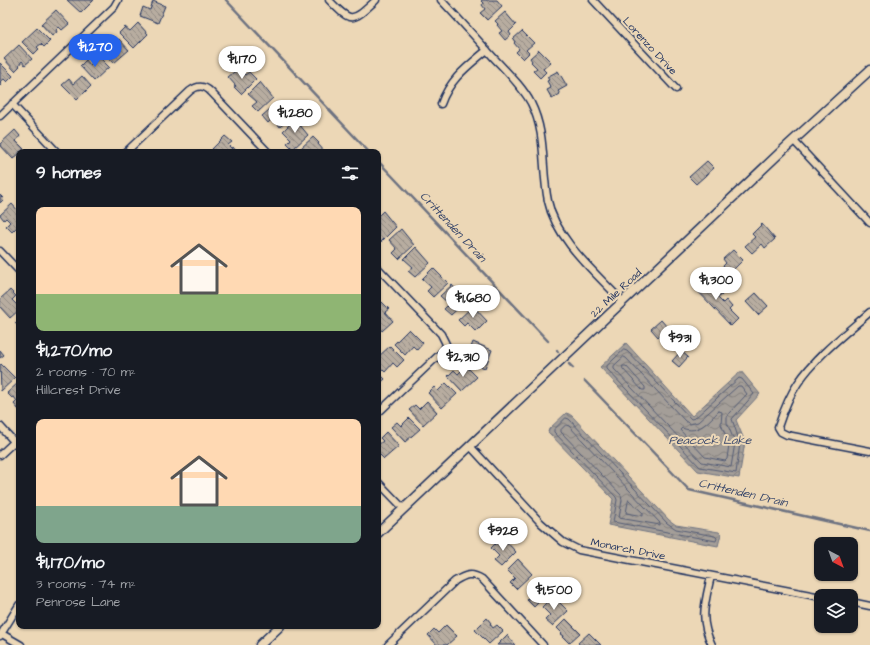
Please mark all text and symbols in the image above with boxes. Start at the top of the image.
street label: Lorenzo Drive [619,14,681,78]
pin: $1,270 [62,34,128,68]
text: $1,270 [78,38,112,56]
pin: $1,170 [209,46,275,80]
text: $1,170 [227,50,257,68]
pin: $1,280 [262,100,328,134]
text: $1,280 [277,104,313,122]
text: 9 homes [36,161,101,185]
icon: filters [339,162,361,184]
water label: Crittenden Drain [416,188,491,267]
icon: home [163,233,235,305]
street label: 22 Mile Road [587,265,645,321]
pin: $1,300 [683,267,749,301]
text: $1,300 [699,271,733,289]
pin: $1,680 [440,285,506,319]
text: $1,680 [455,289,491,307]
pin: $931 [656,325,704,359]
text: $931 [669,329,691,347]
text: $1,270/mo [36,339,112,363]
pin: $2,310 [430,344,496,378]
text: $2,310 [446,348,480,366]
text: 2 rooms · 70 m² [36,363,136,381]
text: Hillcrest Drive [36,381,121,399]
water label: Peacock Lake [669,432,752,449]
icon: home [163,445,235,517]
water label: Crittenden Drain [697,474,790,512]
pin: $928 [479,518,527,552]
text: $928 [488,522,518,540]
street label: Monarch Drive [589,534,667,564]
north arrow [814,537,858,581]
map controls [814,537,858,633]
text: $1,170/mo [36,551,105,575]
text: 3 rooms · 74 m² [36,575,136,593]
pin: $1,500 [521,577,587,611]
text: $1,500 [536,581,572,599]
button: layers [814,589,858,633]
text: Penrose Lane [36,593,120,611]

